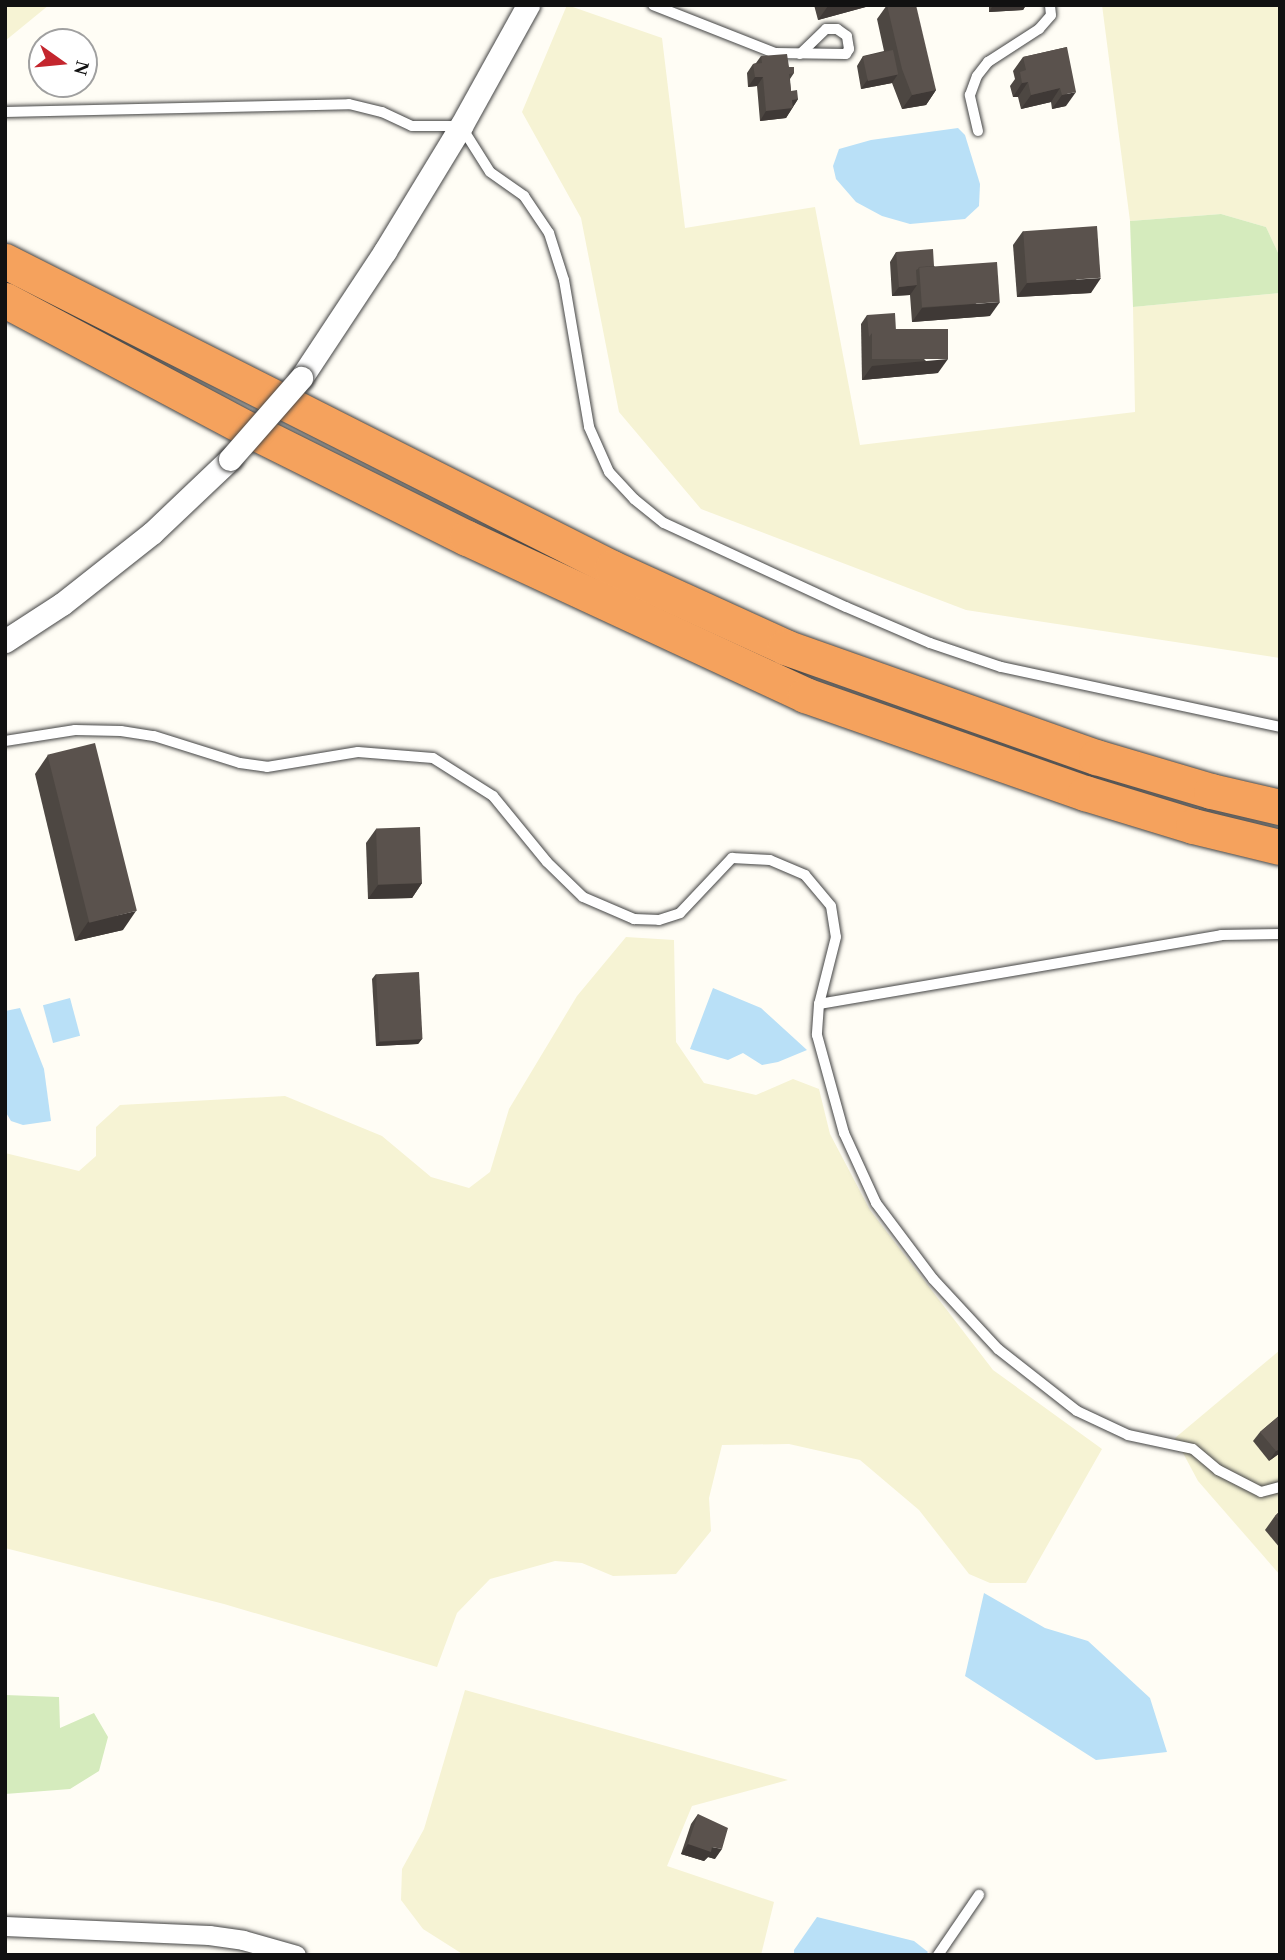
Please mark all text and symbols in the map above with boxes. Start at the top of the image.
north arrow [28,28,98,98]
text: N [70,59,94,77]

